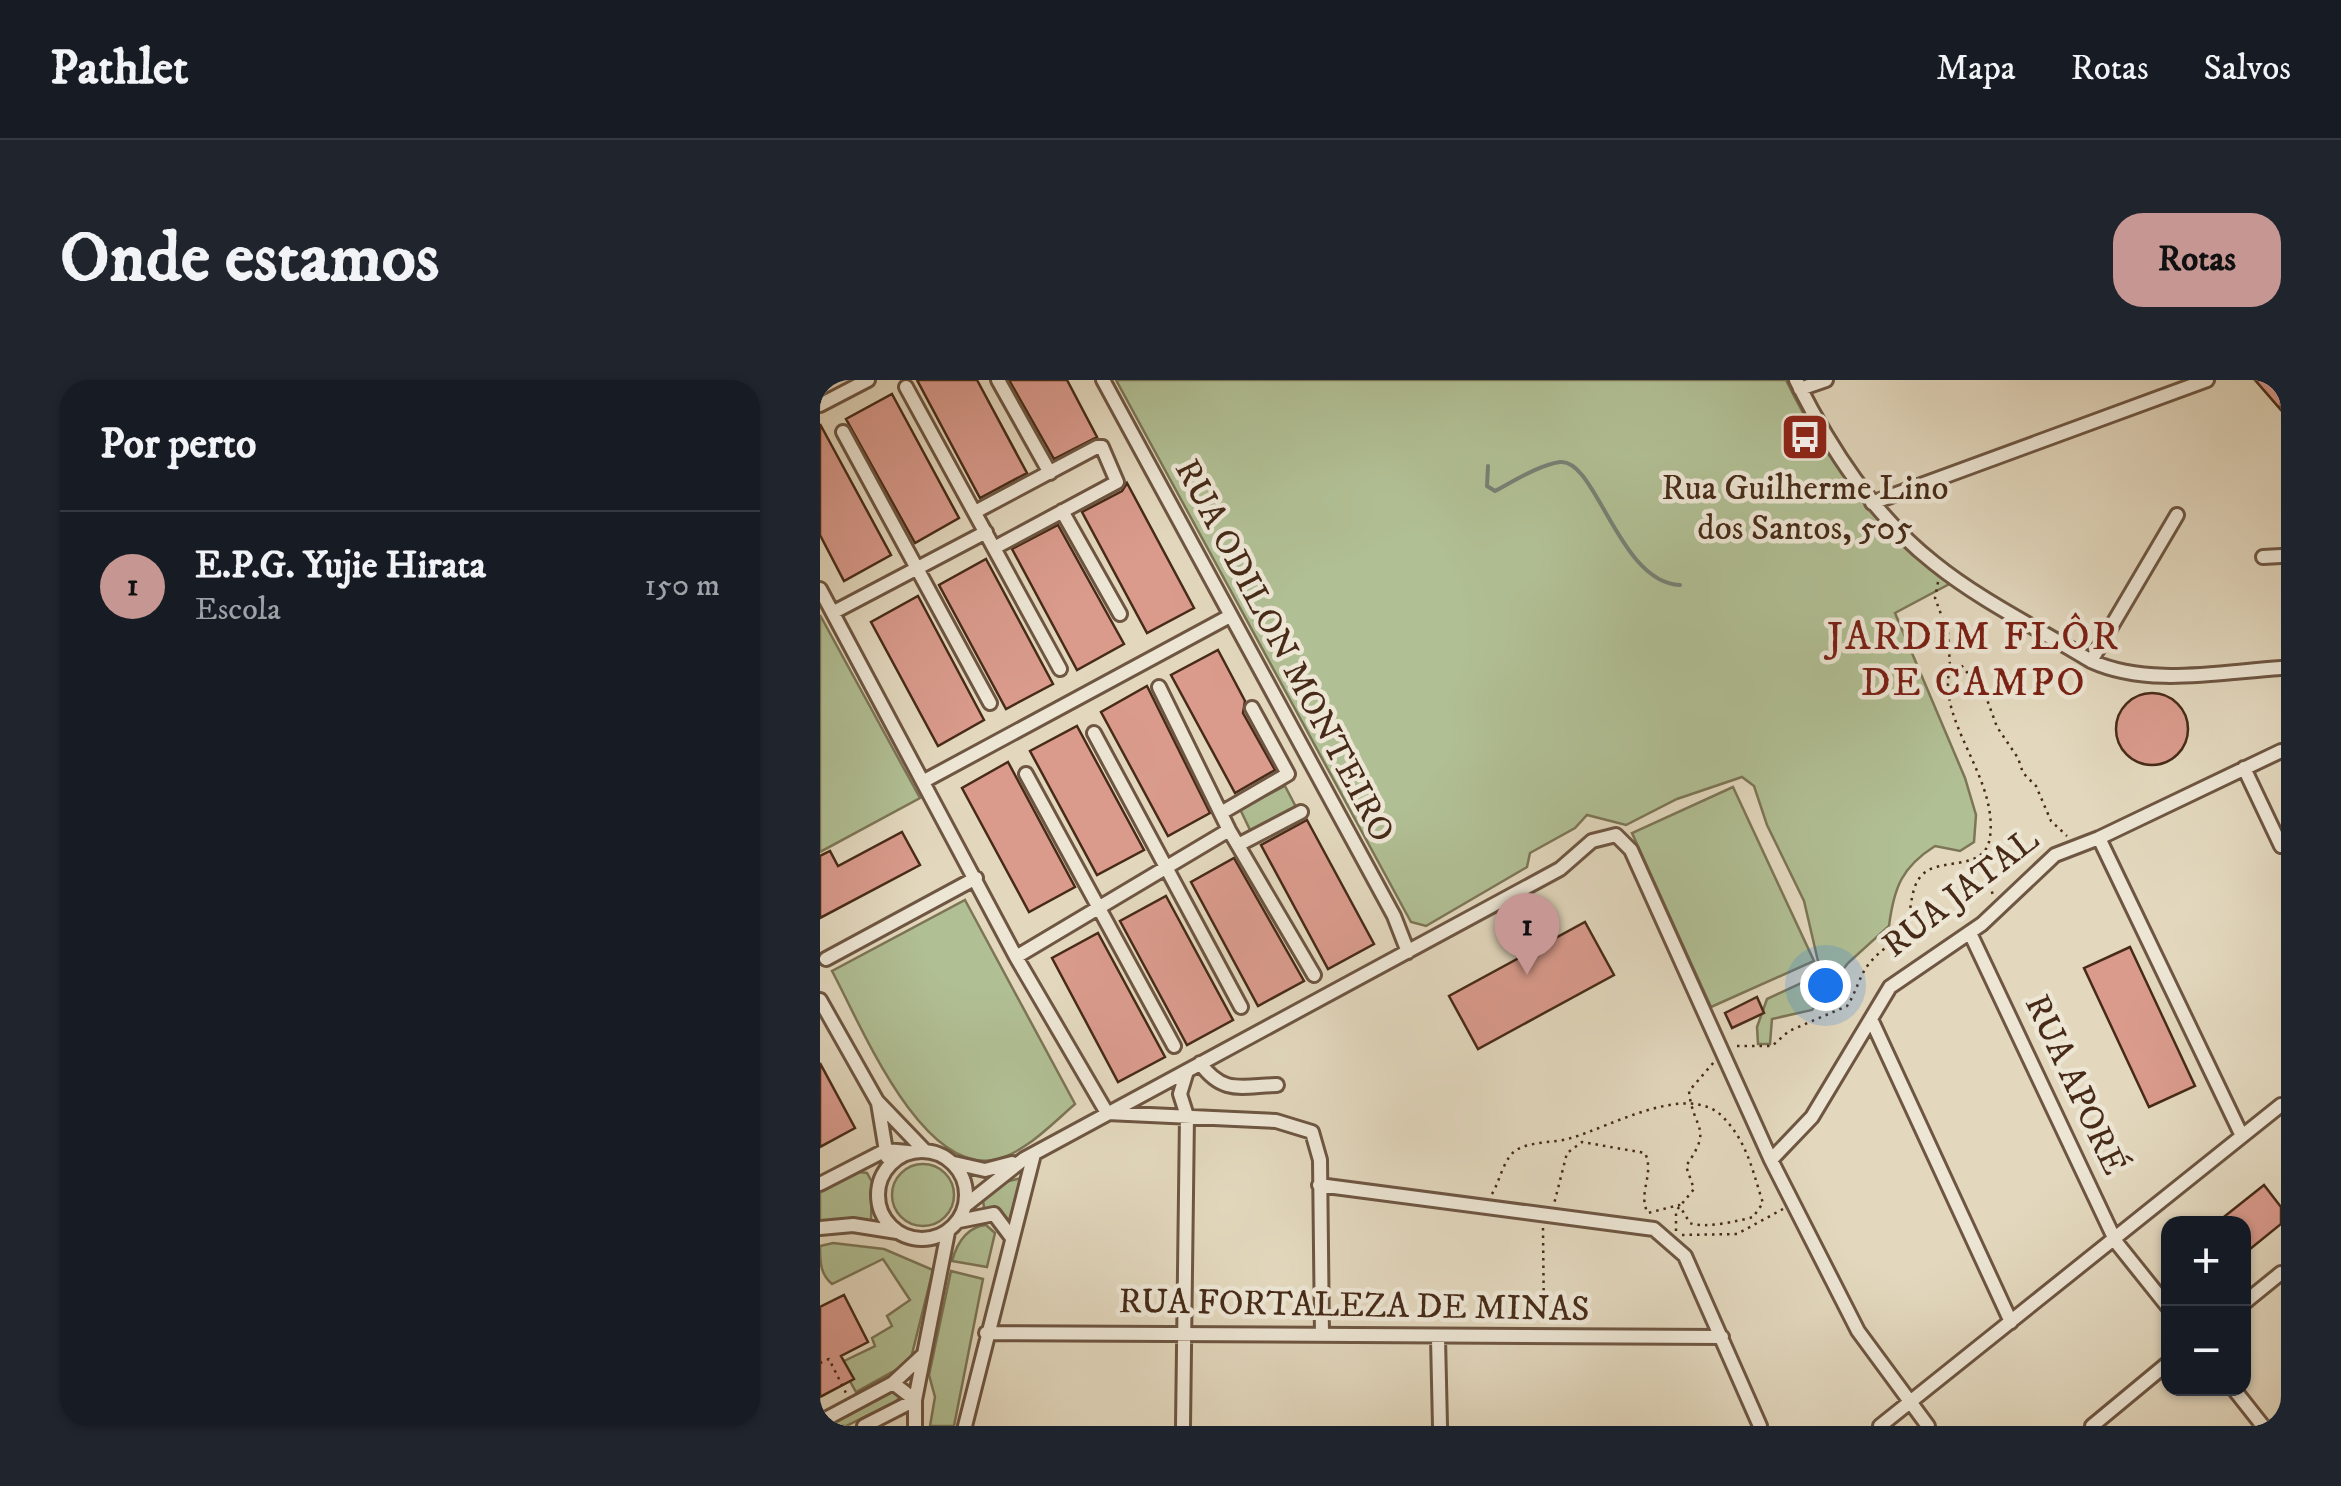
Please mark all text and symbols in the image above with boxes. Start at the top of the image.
text: Pathlet [50,39,188,99]
text: Mapa [1936,47,2016,91]
text: Rotas [2071,47,2149,91]
text: Salvos [2204,47,2291,91]
button: Rotas [2113,213,2281,307]
text: Onde estamos [60,216,439,304]
bus stop icon: Rua Guilherme Lino dos Santos, 505 [1779,411,1831,463]
text: Por perto [100,419,257,471]
street label: RUA ODILON MONTEIRO [1164,452,1404,850]
place label: Rua Guilherme Lino dos Santos, 505 [1662,467,1948,551]
text: E.P.G. Yujie Hirata [195,542,486,590]
text: 1 [127,566,138,606]
text: 150 m [644,566,720,606]
text: Escola [195,590,281,630]
district label: JARDIM FLÔR DE CAMPO [1823,612,2121,709]
street label: RUA JATAL [1874,818,2048,968]
pin: 1 [1494,892,1560,975]
your location [1800,960,1851,1011]
street label: RUA APORÉ [2014,987,2137,1182]
map controls [2161,1216,2251,1396]
button: + [2161,1216,2251,1306]
street label: RUA FORTALEZA DE MINAS [1118,1280,1590,1332]
button: − [2161,1306,2251,1396]

